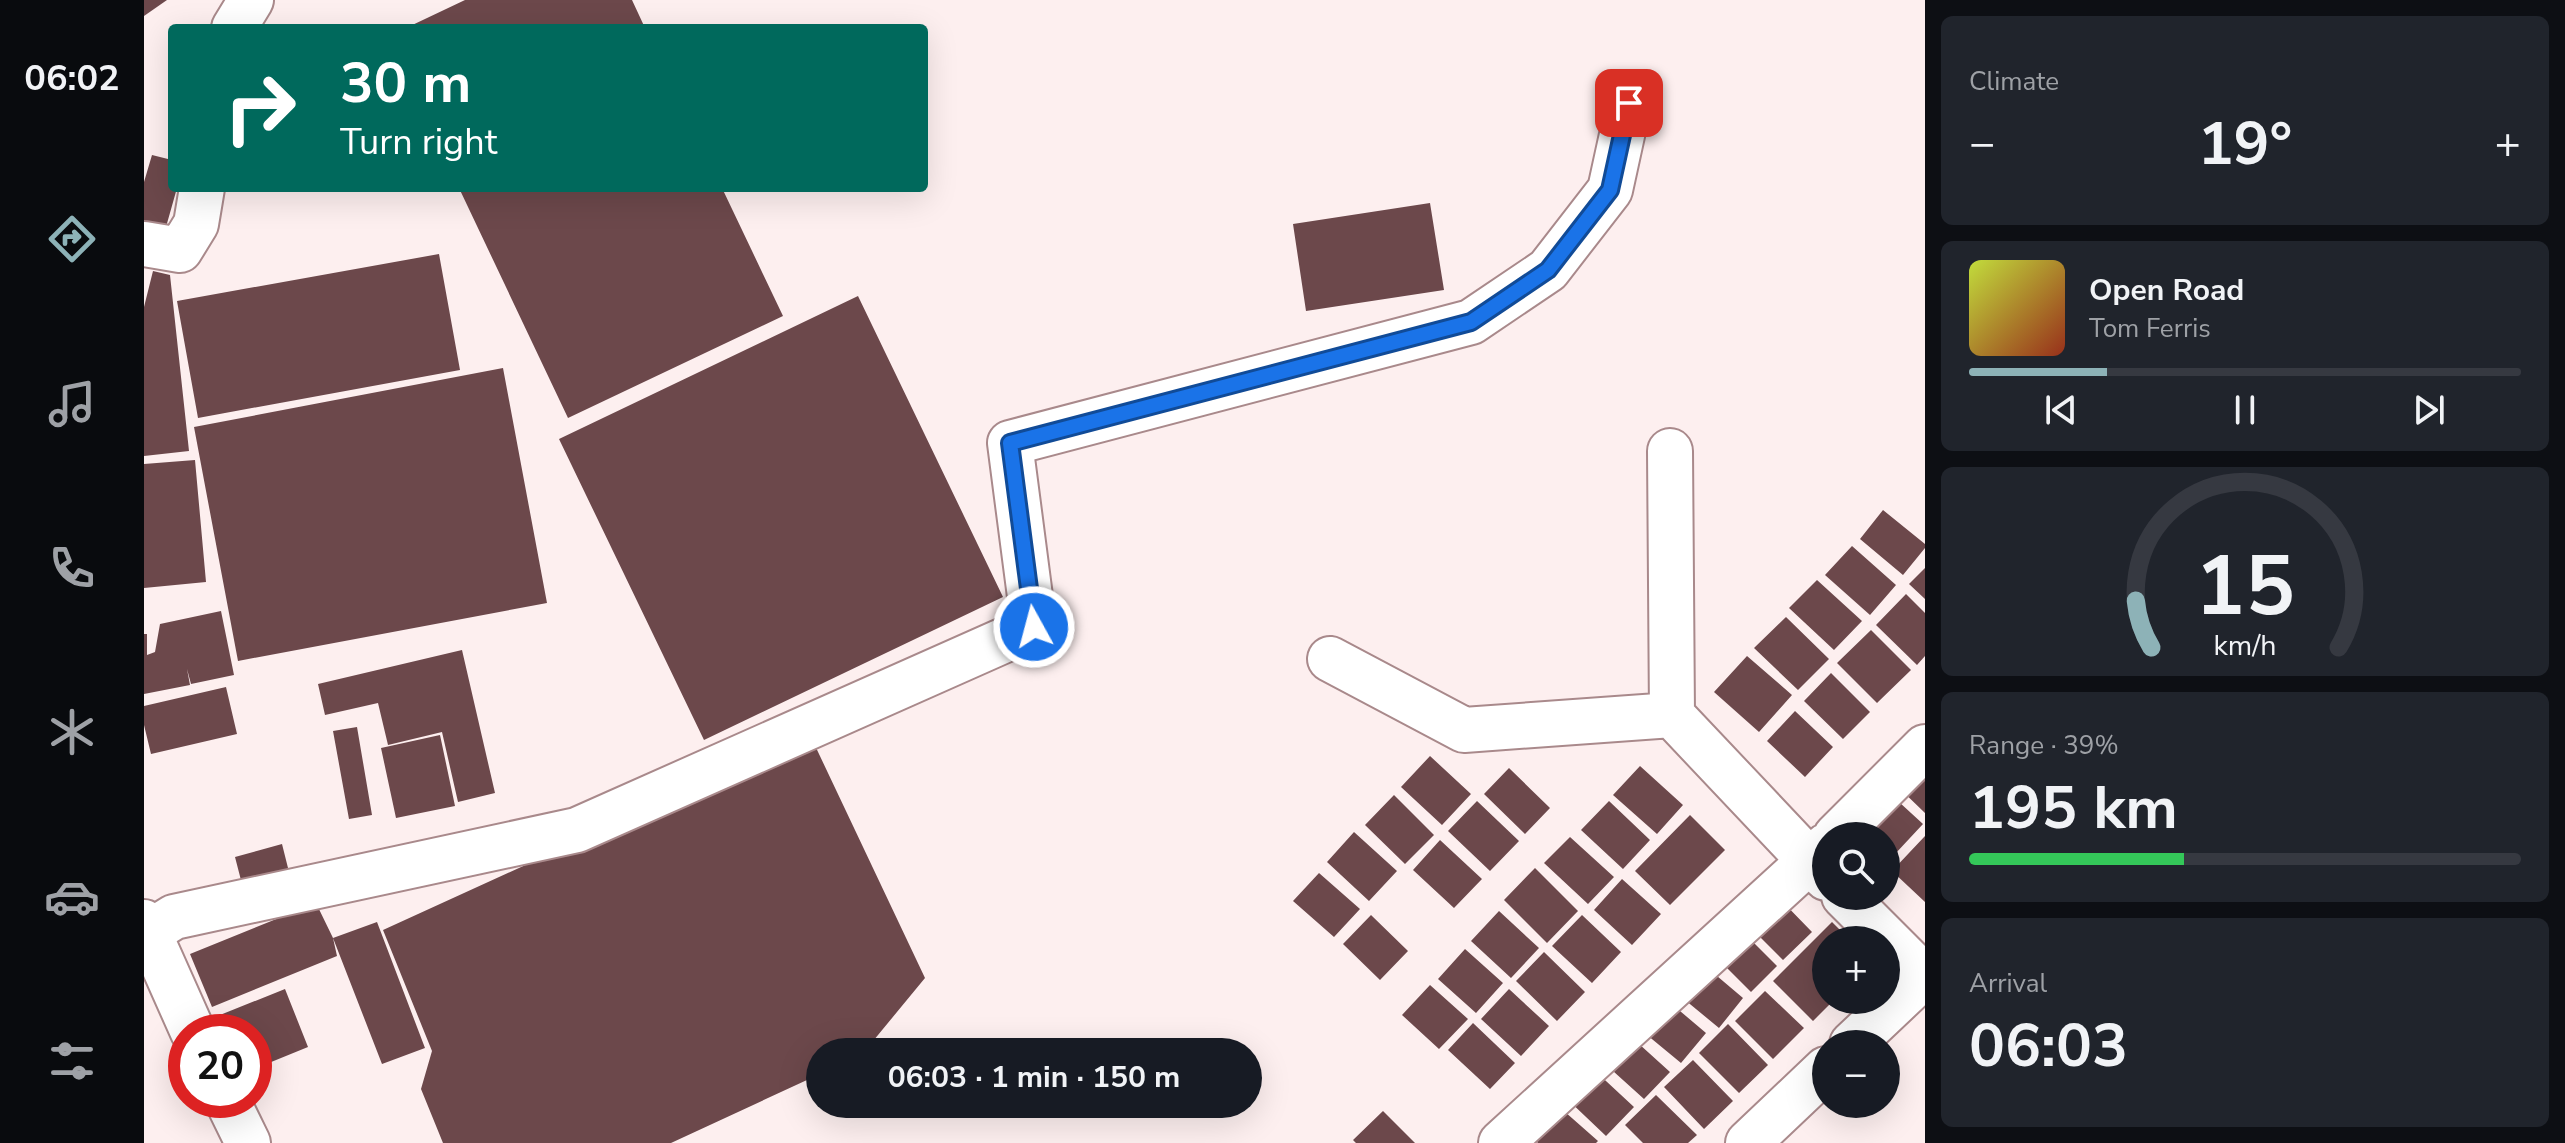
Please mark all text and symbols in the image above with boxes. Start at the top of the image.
text: 30 m [340,45,471,122]
text: 06:02 [24,54,120,103]
icon: right [208,56,312,160]
text: Climate [1969,64,2059,99]
pin [1595,69,1663,137]
icon: arrive [1607,81,1651,125]
text: 19° [2198,103,2292,185]
text: − [1969,114,1995,174]
text: + [2495,114,2521,174]
text: Turn right [340,118,497,167]
icon: directions [44,211,100,267]
text: Open Road [2089,270,2244,311]
text: Tom Ferris [2089,311,2211,346]
icon: music [44,376,100,432]
icon: previous [2039,388,2083,432]
icon: pause [2223,388,2267,432]
icon: next [2407,388,2451,432]
text: 15 [2195,529,2295,642]
icon: phone [44,540,100,596]
position arrow [992,585,1076,669]
text: km/h [2214,626,2276,665]
icon: climate [44,704,100,760]
text: Range · 39% [1969,728,2119,763]
text: 195 km [1969,767,2178,849]
map controls [1812,822,1900,1118]
button: search [1812,822,1900,910]
icon: car [44,869,100,925]
button: + [1812,926,1900,1014]
text: Arrival [1969,966,2047,1001]
text: 06:03 [1969,1005,2128,1087]
speed limit sign: 20 [168,1014,272,1118]
button: − [1812,1030,1900,1118]
icon: filters [44,1033,100,1089]
text: 06:03 · 1 min · 150 m [888,1057,1180,1098]

